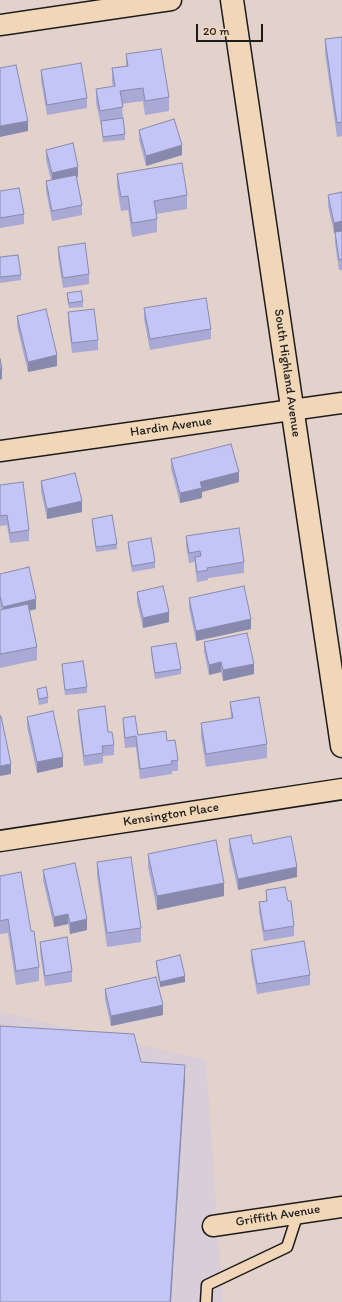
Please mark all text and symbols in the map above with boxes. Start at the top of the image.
scale bar [198,16,265,42]
text: 20 m [203,24,230,38]
street label: South Highland Avenue [270,308,304,438]
street label: Hardin Avenue [129,414,213,440]
street label: Kensington Place [122,800,220,830]
street label: Griffith Avenue [235,1202,321,1230]

